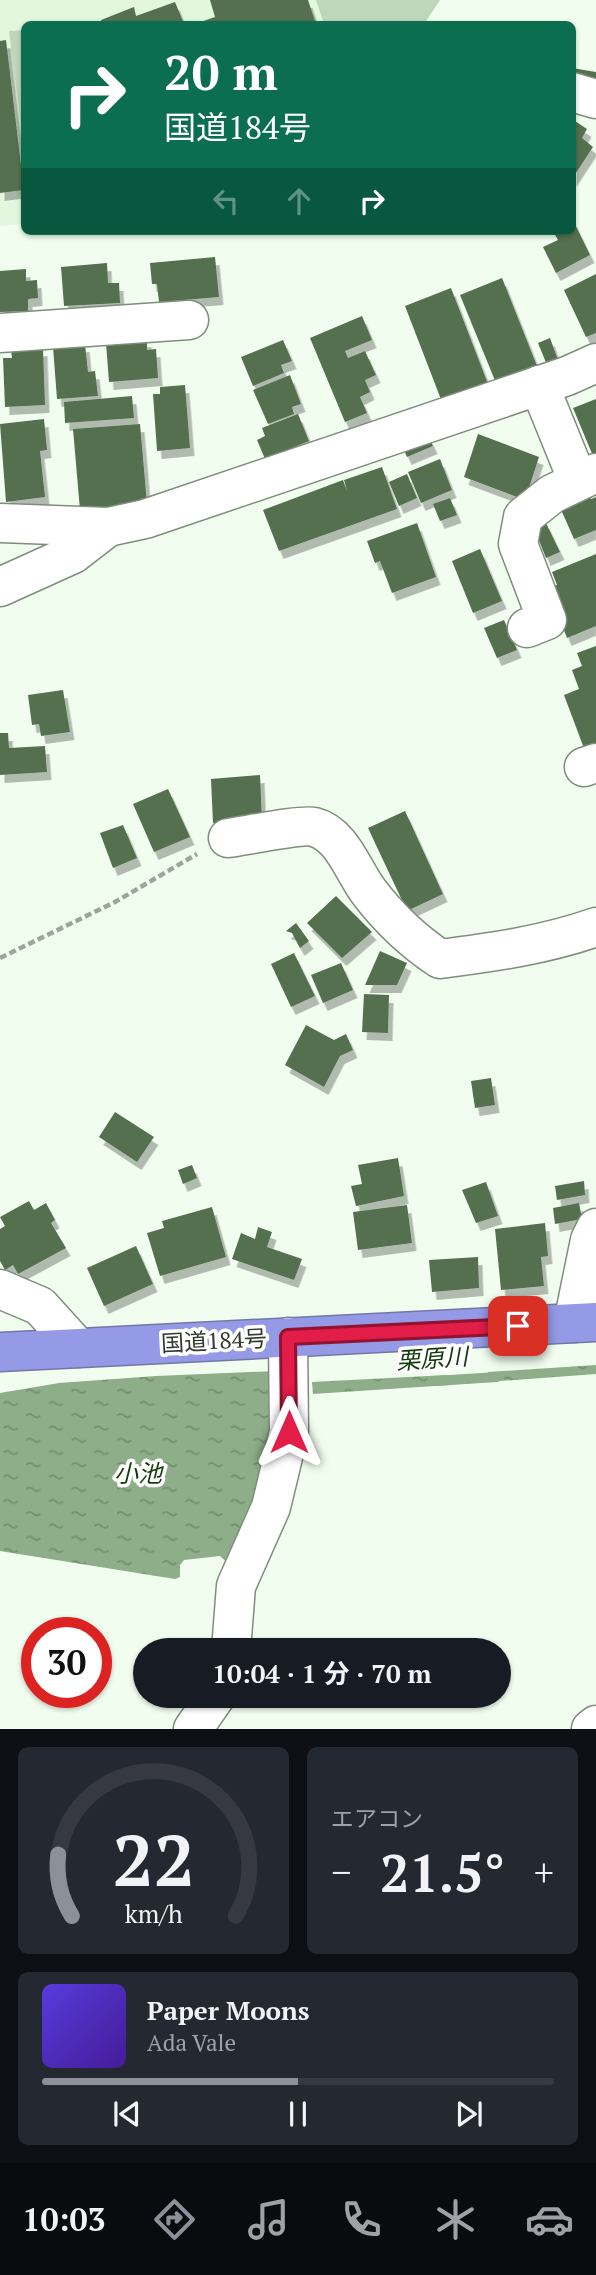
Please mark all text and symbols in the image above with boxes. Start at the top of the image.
text: 20 m [164,39,278,104]
icon: right [49,49,140,140]
text: 国道184号 [164,106,311,148]
icon: left [207,182,245,220]
icon: ahead [280,182,318,220]
icon: right [353,182,391,220]
pin [488,1296,548,1356]
icon: arrive [499,1307,537,1345]
street label: 国道184号 [160,1322,268,1359]
water label: 栗原川 [395,1339,472,1376]
position arrow [252,1395,326,1469]
water label: 小池 [114,1457,164,1489]
speed limit sign: 30 [21,1617,112,1708]
text: 10:04 · 1 分 · 70 m [212,1656,432,1690]
text: エアコン [331,1803,423,1834]
text: 22 [112,1811,195,1908]
text: 21.5° [380,1838,505,1907]
text: − [331,1847,351,1897]
text: + [534,1847,554,1897]
text: km/h [125,1897,183,1930]
text: Paper Moons [147,1993,310,2027]
text: Ada Vale [147,2027,236,2058]
icon: previous [108,2095,146,2133]
icon: pause [279,2095,317,2133]
icon: next [450,2095,488,2133]
icon: directions [150,2195,199,2244]
icon: music [244,2195,293,2244]
icon: phone [337,2195,386,2244]
icon: climate [431,2195,480,2244]
icon: car [525,2195,574,2244]
text: 10:03 [22,2198,106,2240]

